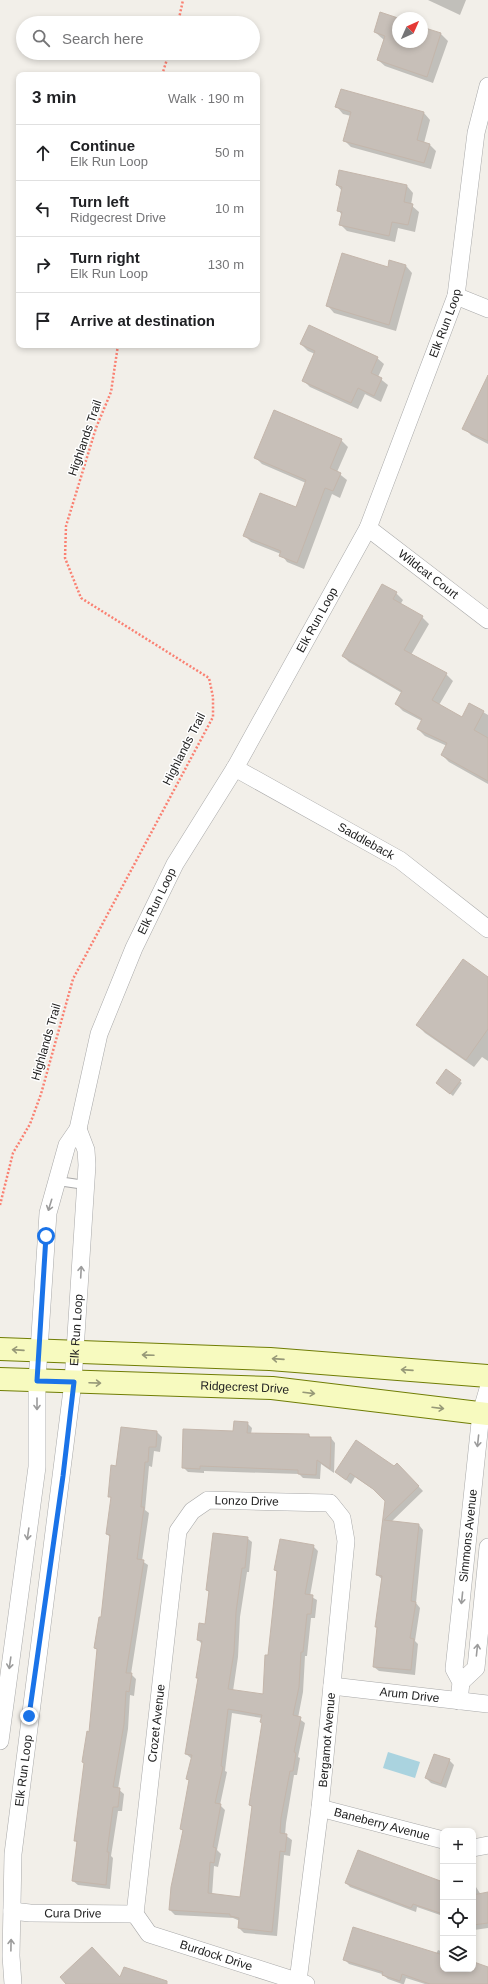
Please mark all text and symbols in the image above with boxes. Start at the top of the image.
north arrow [392,12,428,48]
search box [16,16,260,60]
icon: search [30,27,52,49]
text: Search here [62,30,144,47]
text: 3 min [32,88,76,107]
text: Walk · 190 m [168,91,244,106]
text: Continue [70,137,135,154]
icon: ahead [32,142,54,164]
text: 50 m [215,145,244,160]
text: Elk Run Loop [70,154,148,169]
text: Turn left [70,193,129,210]
icon: left [32,198,54,220]
text: 10 m [215,201,244,216]
text: Ridgecrest Drive [70,210,166,225]
text: Turn right [70,249,140,266]
icon: right [32,254,54,276]
text: 130 m [208,257,244,272]
text: Elk Run Loop [70,266,148,281]
street label: Elk Run Loop [426,288,464,360]
icon: arrive [32,310,54,332]
text: Arrive at destination [70,312,215,329]
street label: Highlands Trail [65,398,105,478]
street label: Wildcat Court [395,547,462,602]
street label: Elk Run Loop [293,585,341,655]
street label: Highlands Trail [160,710,208,788]
street label: Saddleback [335,820,398,863]
street label: Elk Run Loop [135,865,179,937]
street label: Highlands Trail [28,1002,64,1082]
one-way arrow [46,1198,54,1210]
route start [37,1227,55,1245]
one-way arrow [77,1266,84,1279]
street label: Elk Run Loop [67,1293,86,1366]
one-way arrow [12,1347,25,1354]
one-way arrow [142,1351,155,1359]
one-way arrow [272,1356,285,1363]
one-way arrow [401,1366,414,1373]
one-way arrow [88,1379,101,1387]
street label: Ridgecrest Drive [200,1379,290,1397]
one-way arrow [302,1389,315,1397]
one-way arrow [33,1397,41,1410]
one-way arrow [431,1404,444,1412]
one-way arrow [475,1434,482,1447]
street label: Simmons Avenue [456,1488,480,1583]
street label: Lonzo Drive [215,1493,279,1509]
one-way arrow [24,1527,32,1540]
one-way arrow [458,1591,465,1604]
one-way arrow [474,1644,481,1657]
one-way arrow [6,1656,14,1669]
street label: Crozet Avenue [145,1683,168,1763]
street label: Arum Drive [379,1685,440,1705]
street label: Bergamot Avenue [316,1692,338,1788]
route end [20,1707,38,1725]
street label: Elk Run Loop [12,1734,35,1807]
street label: Baneberry Avenue [332,1805,432,1843]
map controls [440,1828,476,1972]
button: + [440,1828,476,1864]
button: − [440,1864,476,1900]
button: locate [440,1900,476,1936]
street label: Cura Drive [44,1906,102,1921]
button: layers [440,1936,476,1972]
street label: Burdock Drive [178,1937,255,1974]
one-way arrow [7,1939,15,1952]

